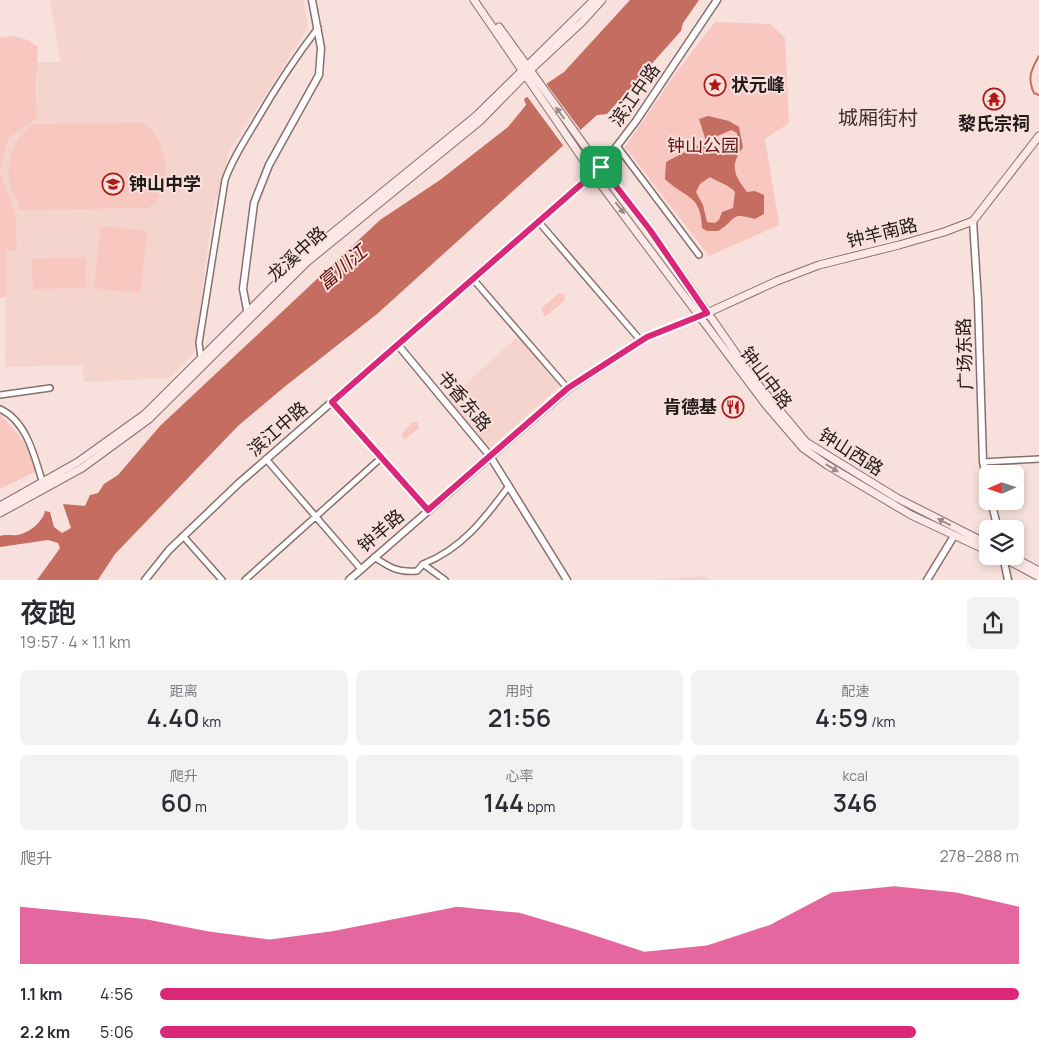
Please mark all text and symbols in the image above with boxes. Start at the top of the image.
street label: 滨江中路 [604,58,665,131]
place label: 状元峰 [731,72,785,96]
place icon: 状元峰 [703,73,727,97]
temple icon: 黎氏宗祠 [982,87,1006,111]
district label: 城厢街村 [838,104,918,131]
one-way arrow [555,106,565,120]
place label: 黎氏宗祠 [958,111,1030,135]
park label: 钟山公园 [667,133,739,157]
pin [580,146,622,188]
icon: arrive [587,153,615,181]
place label: 钟山中学 [129,171,201,195]
school or university icon: 钟山中学 [101,172,125,196]
one-way arrow [614,201,625,214]
street label: 钟羊南路 [844,212,920,252]
street label: 龙溪中路 [262,220,331,286]
water label: 富川江 [312,237,374,295]
street label: 广场东路 [951,318,977,390]
street label: 钟山中路 [736,341,798,413]
street label: 书香东路 [432,365,497,436]
place label: 肯德基 [663,394,717,418]
restaurant icon: 肯德基 [721,395,745,419]
street label: 滨江中路 [242,396,312,461]
street label: 钟山西路 [815,422,888,480]
one-way arrow [826,464,839,473]
north arrow [979,465,1024,510]
map controls [979,465,1024,565]
street label: 钟羊路 [352,503,409,557]
one-way arrow [937,518,951,526]
button: layers [979,520,1024,565]
text: 夜跑 [20,593,76,631]
button: share [967,597,1019,649]
text: 19:57 · 4 × 1.1 km [20,631,131,653]
text: 距离 [170,681,198,700]
text: 用时 [505,681,533,700]
text: 配速 [841,681,869,700]
text: 4.40 [147,700,199,735]
text: 21:56 [488,700,551,735]
text: 4:59 [815,700,868,735]
text: km [199,712,221,731]
text: /km [868,712,895,731]
text: 爬升 [170,766,198,785]
text: 心率 [505,766,533,785]
text: kcal [842,766,868,785]
text: 60 [161,785,192,820]
text: 144 [484,785,524,820]
text: 346 [833,785,878,820]
text: m [192,797,207,816]
text: bpm [524,797,555,816]
text: 278–288 m [939,845,1019,867]
text: 爬升 [20,847,52,869]
text: 1.1 km [20,983,63,1005]
text: 4:56 [100,983,133,1005]
text: 2.2 km [20,1021,70,1043]
text: 5:06 [100,1021,134,1043]

